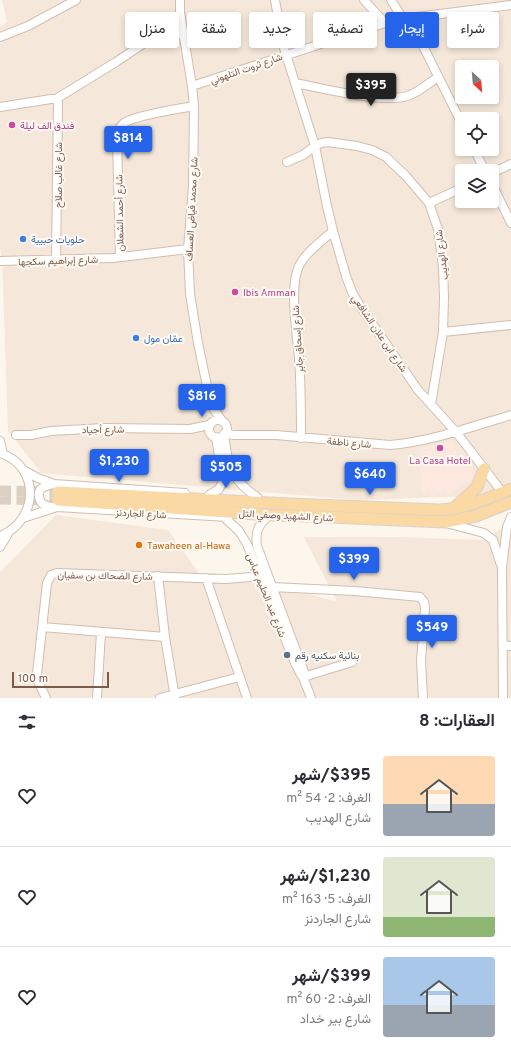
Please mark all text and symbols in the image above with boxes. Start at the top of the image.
chip: منزل [125,12,179,48]
chip: شقة [187,12,241,48]
chip: جديد [249,12,305,48]
chip: تصفية [313,12,377,48]
chip: إيجار [385,12,439,48]
chip: شراء [447,12,499,48]
street label: شارع ثروت التلهوني [209,51,285,89]
north arrow [455,60,499,104]
map controls [455,60,499,208]
pin: $395 [347,73,395,107]
text: $395 [355,78,387,94]
button: locate [455,112,499,156]
marker: فندق الف ليلة [7,120,17,130]
place label: فندق الف ليلة [20,120,75,133]
pin: $814 [104,126,152,160]
text: $814 [113,131,143,147]
street label: شارع غالب صلاح [53,142,66,208]
street label: شارع محمد فياض العساف [183,157,202,262]
button: layers [455,164,499,208]
street label: شارع أحمد الشعلان [113,174,128,252]
street label: شارع الهديب [433,229,452,281]
marker: حلويات حبيبة [18,234,28,244]
place label: حلويات حبيبة [31,234,85,247]
street label: شارع إبراهيم سكجها [18,254,98,269]
marker: Ibis Amman [230,287,240,297]
place label: Ibis Amman [243,287,296,300]
street label: شارع ابن علان الشافعي [347,293,410,376]
street label: شارع إسحاق جابر [290,305,307,374]
marker: عمّان مول [131,333,141,343]
place label: عمّان مول [144,333,183,346]
pin: $816 [178,384,226,418]
text: $816 [187,389,217,405]
street label: شارع أجياد [82,424,125,437]
street label: شارع ناطفة [326,435,372,452]
marker: La Casa Hotel [435,443,445,453]
pin: $1,230 [86,449,152,483]
text: $1,230 [99,454,139,470]
pin: $505 [202,455,250,489]
place label: La Casa Hotel [409,455,471,468]
text: $505 [210,460,242,476]
pin: $640 [346,462,394,496]
text: $640 [354,467,386,483]
street label: شارع الجاردنز [114,507,167,522]
street label: شارع الشهيد وصفي التل [238,508,334,526]
marker: Tawaheen al-Hawa [134,540,144,550]
place label: Tawaheen al-Hawa [147,540,230,553]
pin: $399 [330,547,378,581]
street label: شارع عبد الحليم عباس [243,552,288,640]
text: $399 [338,552,370,568]
street label: شارع الضحاك بن سفيان [57,569,153,584]
pin: $549 [408,615,456,649]
text: $549 [416,620,448,636]
marker: بنائية سكنيه رقم [282,650,292,660]
place label: بنائية سكنيه رقم [295,650,359,663]
scale bar [12,670,109,689]
text: 100 m [18,672,48,686]
icon: filters [16,711,38,733]
text: العقارات: 8 [419,711,495,733]
text: $395/شهر [292,765,371,787]
icon: home [415,772,463,820]
icon: heart [16,785,38,807]
text: الغرف: 2 · 54 m² [286,791,371,807]
text: شارع الهديب [306,811,371,827]
text: $1,230/شهر [280,866,371,888]
icon: home [415,873,463,921]
icon: heart [16,886,38,908]
text: الغرف: 5 · 163 m² [282,892,371,908]
text: شارع الجاردنز [304,912,371,928]
text: $399/شهر [292,966,371,988]
icon: home [415,973,463,1021]
icon: heart [16,986,38,1008]
text: الغرف: 2 · 60 m² [286,992,371,1008]
text: شارع بير خداد [300,1012,371,1028]

